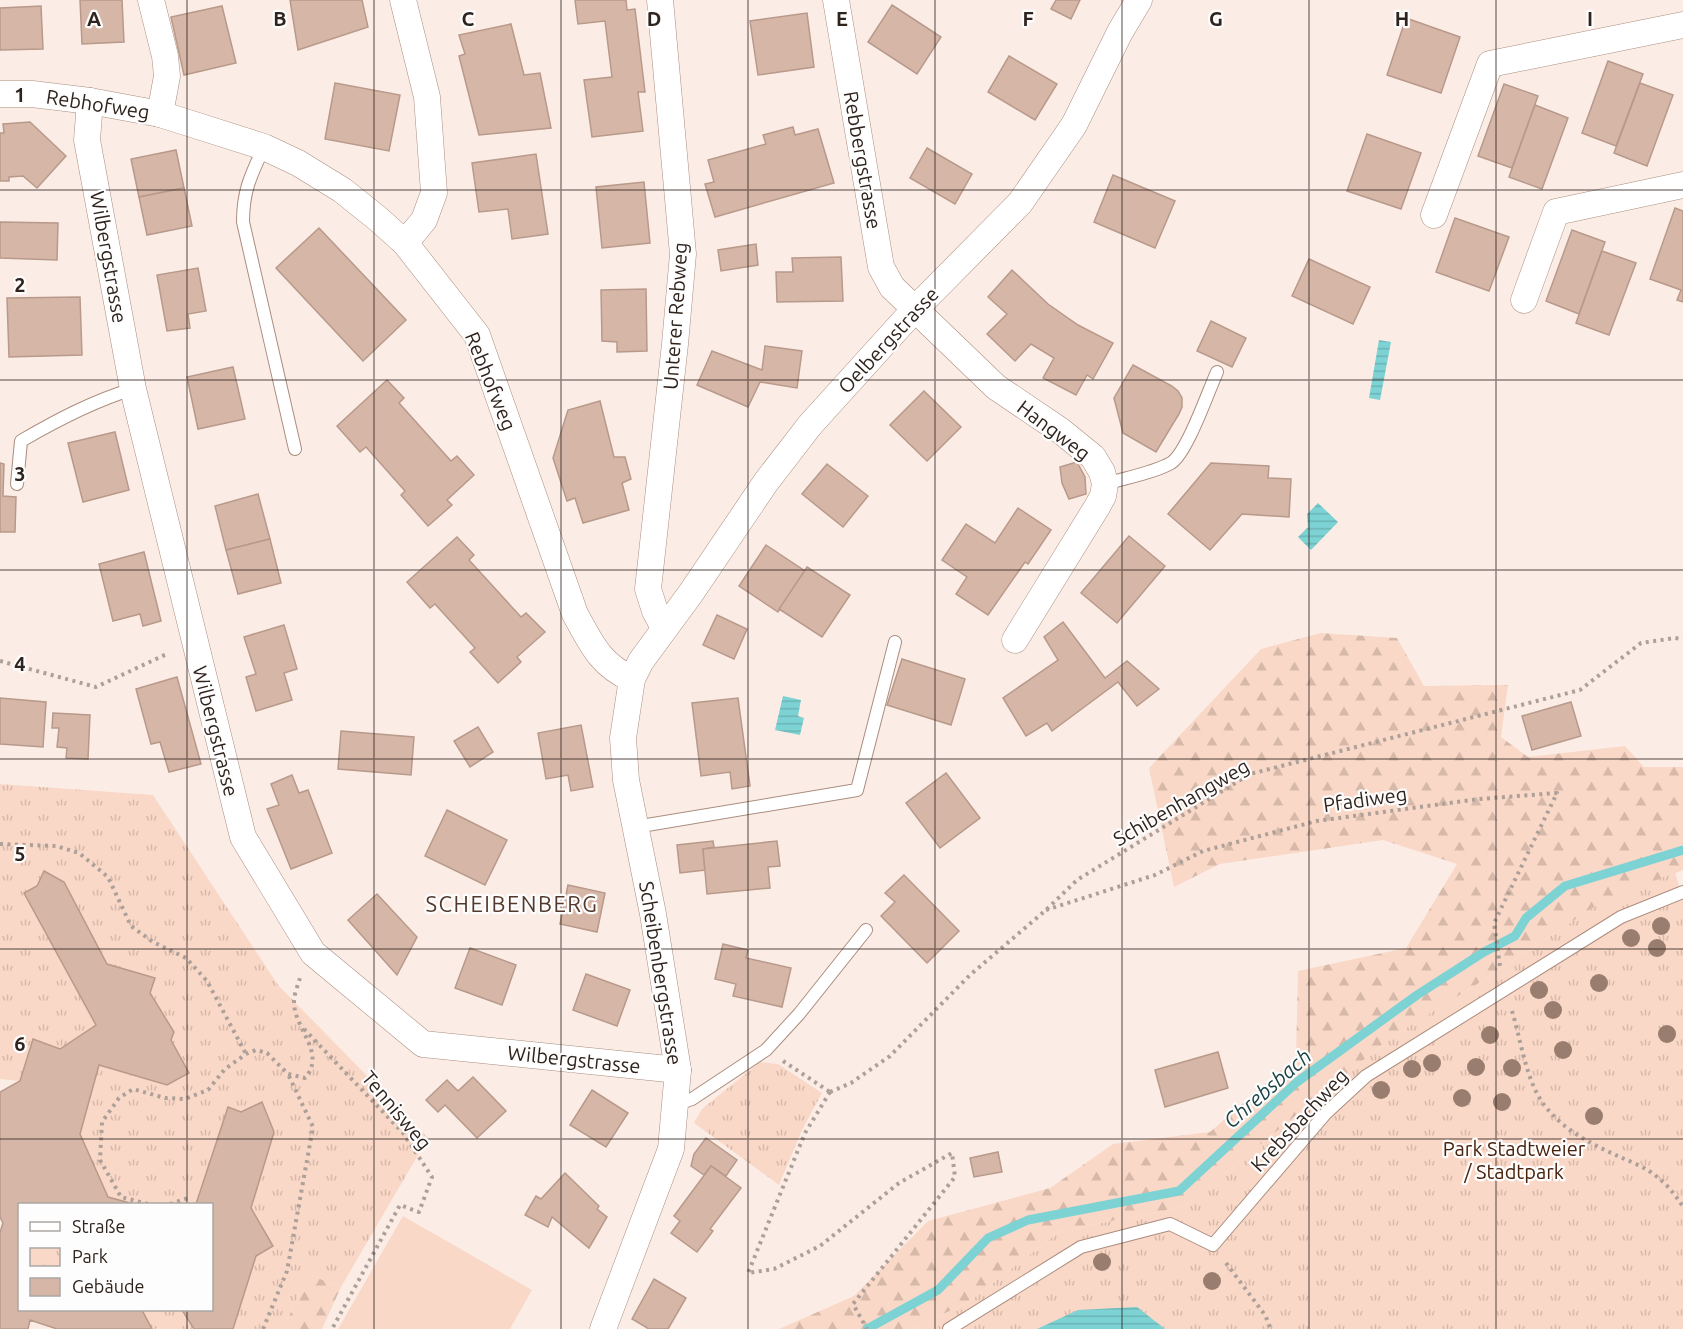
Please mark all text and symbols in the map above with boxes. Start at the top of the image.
text: A [87,7,101,30]
text: B [273,7,287,30]
text: C [462,7,475,30]
text: D [647,7,661,30]
text: E [836,7,848,30]
text: F [1022,7,1034,30]
text: G [1209,7,1223,30]
text: H [1395,7,1409,30]
text: I [1587,7,1593,30]
text: 1 [14,83,26,106]
street label: Rebhofweg [45,84,151,124]
street label: Rebbergstrasse [840,89,886,231]
street label: Wilbergstrasse [86,189,132,325]
street label: Unterer Rebweg [658,241,692,391]
text: 2 [14,273,26,296]
street label: Oelbergstrasse [833,282,943,398]
street label: Rebhofweg [461,328,521,434]
street label: Hangweg [1013,395,1095,465]
text: 3 [14,462,26,485]
text: 4 [14,652,26,675]
street label: Wilbergstrasse [189,663,243,799]
street label: Schibenhangweg [1109,754,1253,850]
street label: Pfadiweg [1322,782,1408,816]
text: 5 [14,842,26,865]
street label: Scheibenbergstrasse [635,879,687,1067]
district label: SCHEIBENBERG [426,891,598,916]
text: 6 [14,1032,26,1055]
street label: Wilbergstrasse [506,1041,642,1077]
water label: Chrebsbach [1218,1044,1316,1132]
street label: Krebsbachweg [1246,1064,1352,1176]
street label: Tennisweg [357,1066,437,1154]
park label: Park Stadtweier / Stadtpark [1443,1137,1586,1183]
legend [18,1203,213,1311]
text: Straße [72,1216,125,1236]
text: Park [72,1246,108,1266]
text: Gebäude [72,1276,144,1296]

